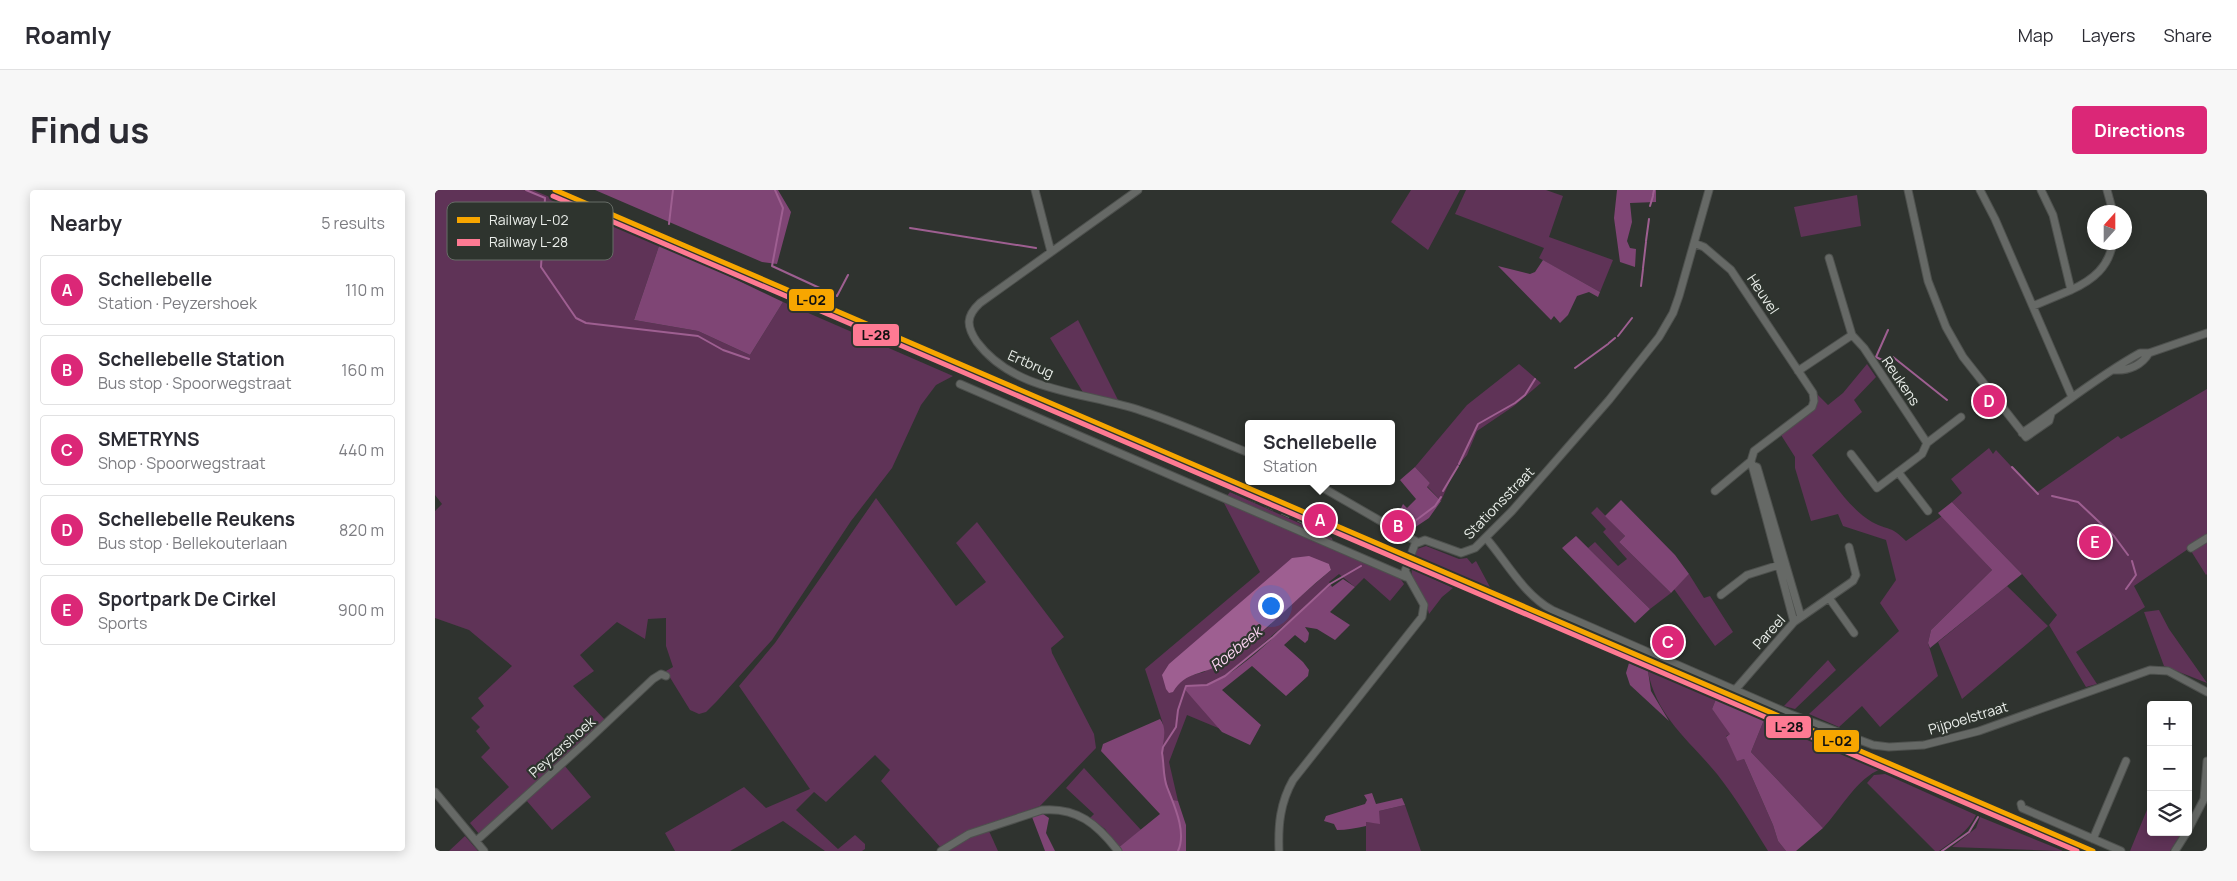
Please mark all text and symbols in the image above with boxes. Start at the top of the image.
text: Roamly [25,18,111,51]
text: Map [2018,23,2053,47]
text: Layers [2081,23,2135,47]
text: Share [2163,23,2212,47]
text: Find us [30,106,149,154]
button: Directions [2072,106,2207,154]
legend [447,202,613,260]
north arrow [2087,205,2132,250]
text: Nearby [50,209,122,237]
text: Railway L-02 [489,210,568,229]
text: 5 results [321,212,385,234]
text: Railway L-28 [489,232,568,251]
text: Schellebelle [98,266,212,292]
street label: Heuvel [1743,270,1784,317]
text: A [62,279,72,301]
text: 110 m [345,279,384,301]
line badge: L-02 [788,288,835,312]
text: L-02 [796,290,826,309]
text: Station · Peyzershoek [98,292,257,314]
line badge: L-28 [852,323,900,347]
text: L-28 [861,325,891,344]
street label: Ertbrug [1005,345,1057,382]
text: Schellebelle Station [98,346,285,372]
street label: Reukens [1878,352,1925,409]
text: B [62,359,72,381]
text: 160 m [341,359,384,381]
text: Bus stop · Spoorwegstraat [98,372,292,394]
pin: D [1973,382,2005,420]
popup [1245,420,1395,485]
text: SMETRYNS [98,426,199,452]
text: Schellebelle [1263,429,1377,455]
text: C [61,439,73,461]
text: 440 m [338,439,384,461]
text: Shop · Spoorwegstraat [98,452,266,474]
text: Station [1263,455,1317,477]
street label: Stationsstraat [1459,462,1538,543]
pin: A [1304,501,1336,539]
text: Schellebelle Reukens [98,506,295,532]
pin: B [1382,507,1414,545]
text: D [61,519,73,541]
text: 820 m [339,519,384,541]
pin: E [2079,523,2111,561]
text: Bus stop · Bellekouterlaan [98,532,287,554]
text: Sportpark De Cirkel [98,586,276,612]
your location [1258,593,1284,619]
text: E [62,599,72,621]
text: 900 m [338,599,384,621]
street label: Pareel [1748,610,1789,653]
text: Sports [98,612,147,634]
water label: Roebeek [1205,620,1268,676]
pin: C [1652,623,1684,661]
street label: Pijpoelstraat [1926,696,2010,739]
map controls [2147,701,2192,836]
button: + [2147,701,2192,746]
street label: Peyzershoek [525,711,600,781]
line badge: L-28 [1765,715,1812,739]
text: L-28 [1774,717,1804,736]
line badge: L-02 [1813,729,1860,753]
text: L-02 [1822,731,1852,750]
button: − [2147,746,2192,791]
button: layers [2147,791,2192,836]

